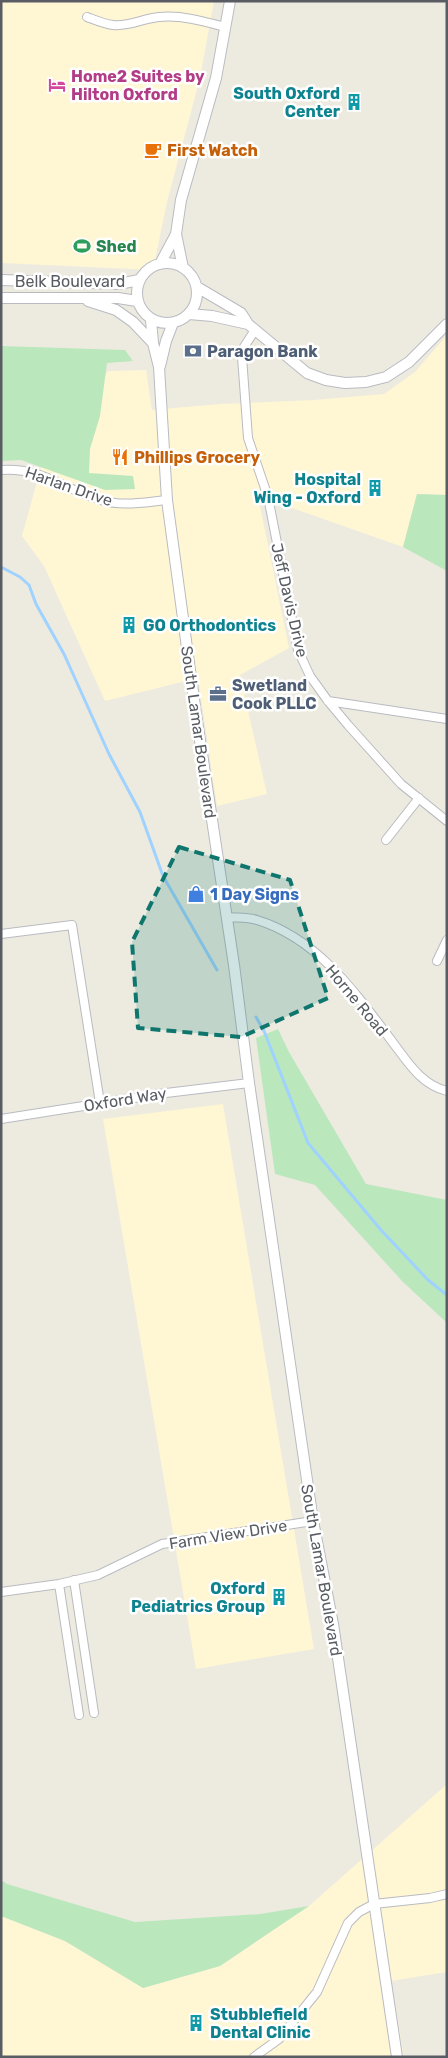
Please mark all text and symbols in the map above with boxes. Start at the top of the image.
place label: Home2 Suites by Hilton Oxford [71,67,205,104]
hotel icon: Home2 Suites by Hilton Oxford [47,75,67,95]
place label: South Oxford Center [233,84,341,121]
building icon: South Oxford Center [344,92,364,112]
cafe icon: First Watch [143,140,163,160]
place label: First Watch [167,141,258,160]
sports icon: Shed [72,236,92,256]
place label: Shed [96,237,137,256]
street label: Belk Boulevard [15,272,125,291]
bank icon: Paragon Bank [183,341,203,361]
place label: Paragon Bank [207,342,318,361]
restaurant icon: Phillips Grocery [110,447,130,467]
place label: Phillips Grocery [134,448,261,467]
street label: Harlan Drive [23,463,115,510]
place label: Hospital Wing - Oxford [254,470,361,507]
building icon: Hospital Wing - Oxford [365,478,385,498]
street label: Jeff Davis Drive [267,541,312,659]
building icon: GO Orthodontics [119,615,139,635]
place label: GO Orthodontics [143,616,276,635]
street label: South Lamar Boulevard [177,645,220,820]
place label: Swetland Cook PLLC [232,676,317,713]
office icon: Swetland Cook PLLC [208,684,228,704]
shop icon: 1 Day Signs [186,884,206,904]
place label: 1 Day Signs [210,885,299,904]
street label: Horne Road [321,961,392,1040]
street label: Oxford Way [82,1084,168,1115]
street label: South Lamar Boulevard [297,1483,346,1657]
street label: Farm View Drive [168,1516,289,1553]
place label: Oxford Pediatrics Group [131,1579,265,1616]
building icon: Oxford Pediatrics Group [269,1587,289,1607]
place label: Stubblefield Dental Clinic [210,2005,311,2042]
building icon: Stubblefield Dental Clinic [186,2013,206,2033]

